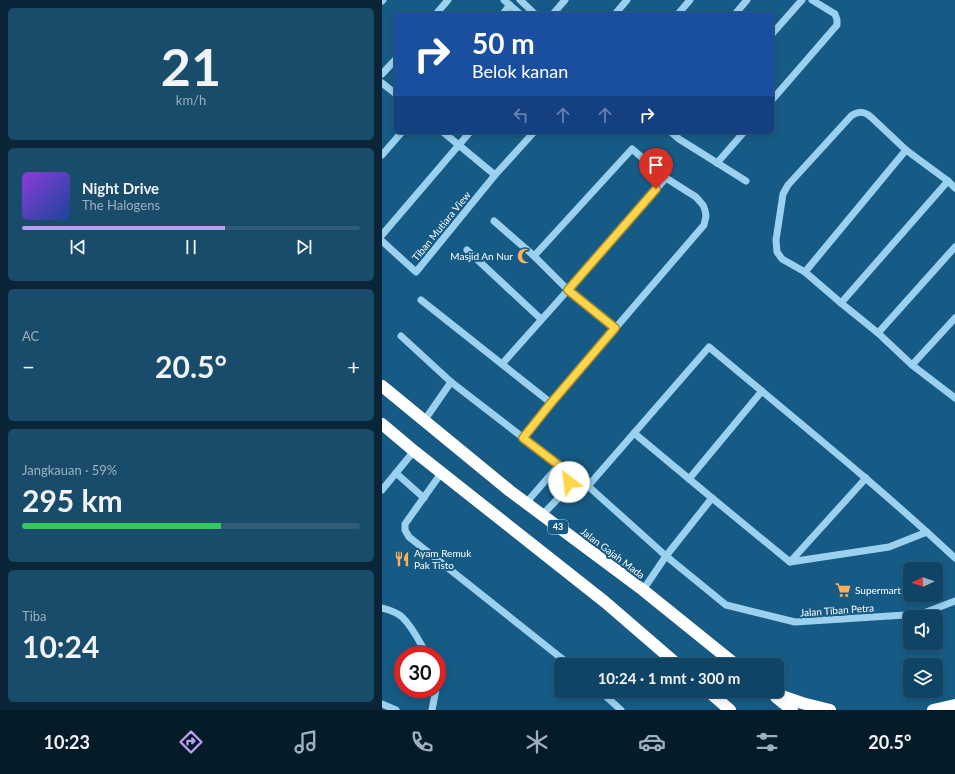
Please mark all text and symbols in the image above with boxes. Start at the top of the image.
text: 50 m [472,26,535,60]
icon: right [406,28,458,80]
text: 21 [161,35,221,97]
text: Belok kanan [472,60,568,82]
text: km/h [176,92,206,108]
icon: left [510,104,532,126]
icon: ahead [552,104,574,126]
icon: ahead [594,104,616,126]
icon: right [636,104,658,126]
pin [639,148,673,189]
icon: arrive [645,154,667,176]
text: Night Drive [82,179,159,197]
street label: Tiban Mutiara View [409,189,473,263]
text: The Halogens [82,197,160,213]
icon: previous [67,236,89,258]
icon: pause [180,236,202,258]
icon: next [293,236,315,258]
mosque icon: Masjid An Nur [516,247,534,265]
place label: Masjid An Nur [450,250,513,262]
text: AC [22,328,39,344]
text: 20.5° [155,348,227,384]
text: − [22,353,35,380]
text: + [347,353,360,380]
position arrow [548,461,590,503]
text: Jangkauan · 59% [22,462,117,478]
text: 295 km [22,482,123,518]
road number: 43 [548,520,568,534]
street label: Jalan Gajah Mada [579,525,647,581]
place label: Ayam Remuk Pak Tisto [414,547,472,571]
restaurant icon: Ayam Remuk Pak Tisto [393,550,411,568]
north arrow [903,562,943,602]
map controls [903,562,943,698]
supermarket icon: Supermart [834,581,852,599]
place label: Supermart [855,584,901,596]
street label: Jalan Tiban Petra [800,601,874,619]
text: Tiba [22,608,47,624]
button: sound [903,610,943,650]
text: 10:24 [22,628,99,664]
speed limit sign: 30 [394,646,446,698]
button: layers [903,658,943,698]
text: 10:24 · 1 mnt · 300 m [598,669,740,687]
icon: directions [177,728,205,756]
icon: music [292,728,320,756]
icon: phone [408,728,436,756]
icon: climate [523,728,551,756]
icon: car [638,728,666,756]
icon: filters [753,728,781,756]
text: 10:23 [44,731,90,753]
text: 20.5° [868,731,911,753]

